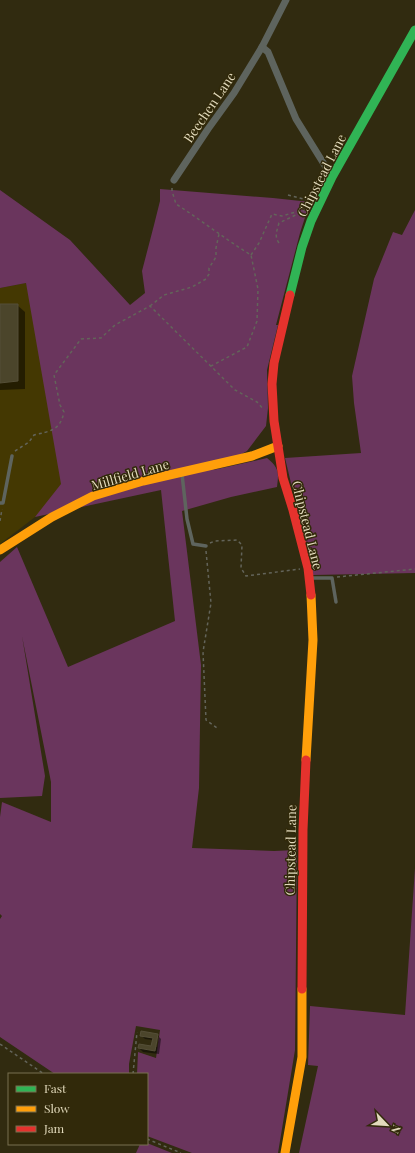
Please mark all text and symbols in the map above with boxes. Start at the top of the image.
street label: Beechen Lane [179,68,239,145]
street label: Chipstead Lane [293,130,349,219]
street label: Millfield Lane [89,455,171,493]
street label: Chipstead Lane [289,479,327,571]
street label: Chipstead Lane [281,804,299,895]
legend [8,1073,148,1145]
text: Fast [44,1080,67,1096]
text: Slow [44,1100,70,1116]
north arrow [367,1105,407,1145]
text: Jam [43,1120,65,1136]
text: N [388,1123,405,1136]

